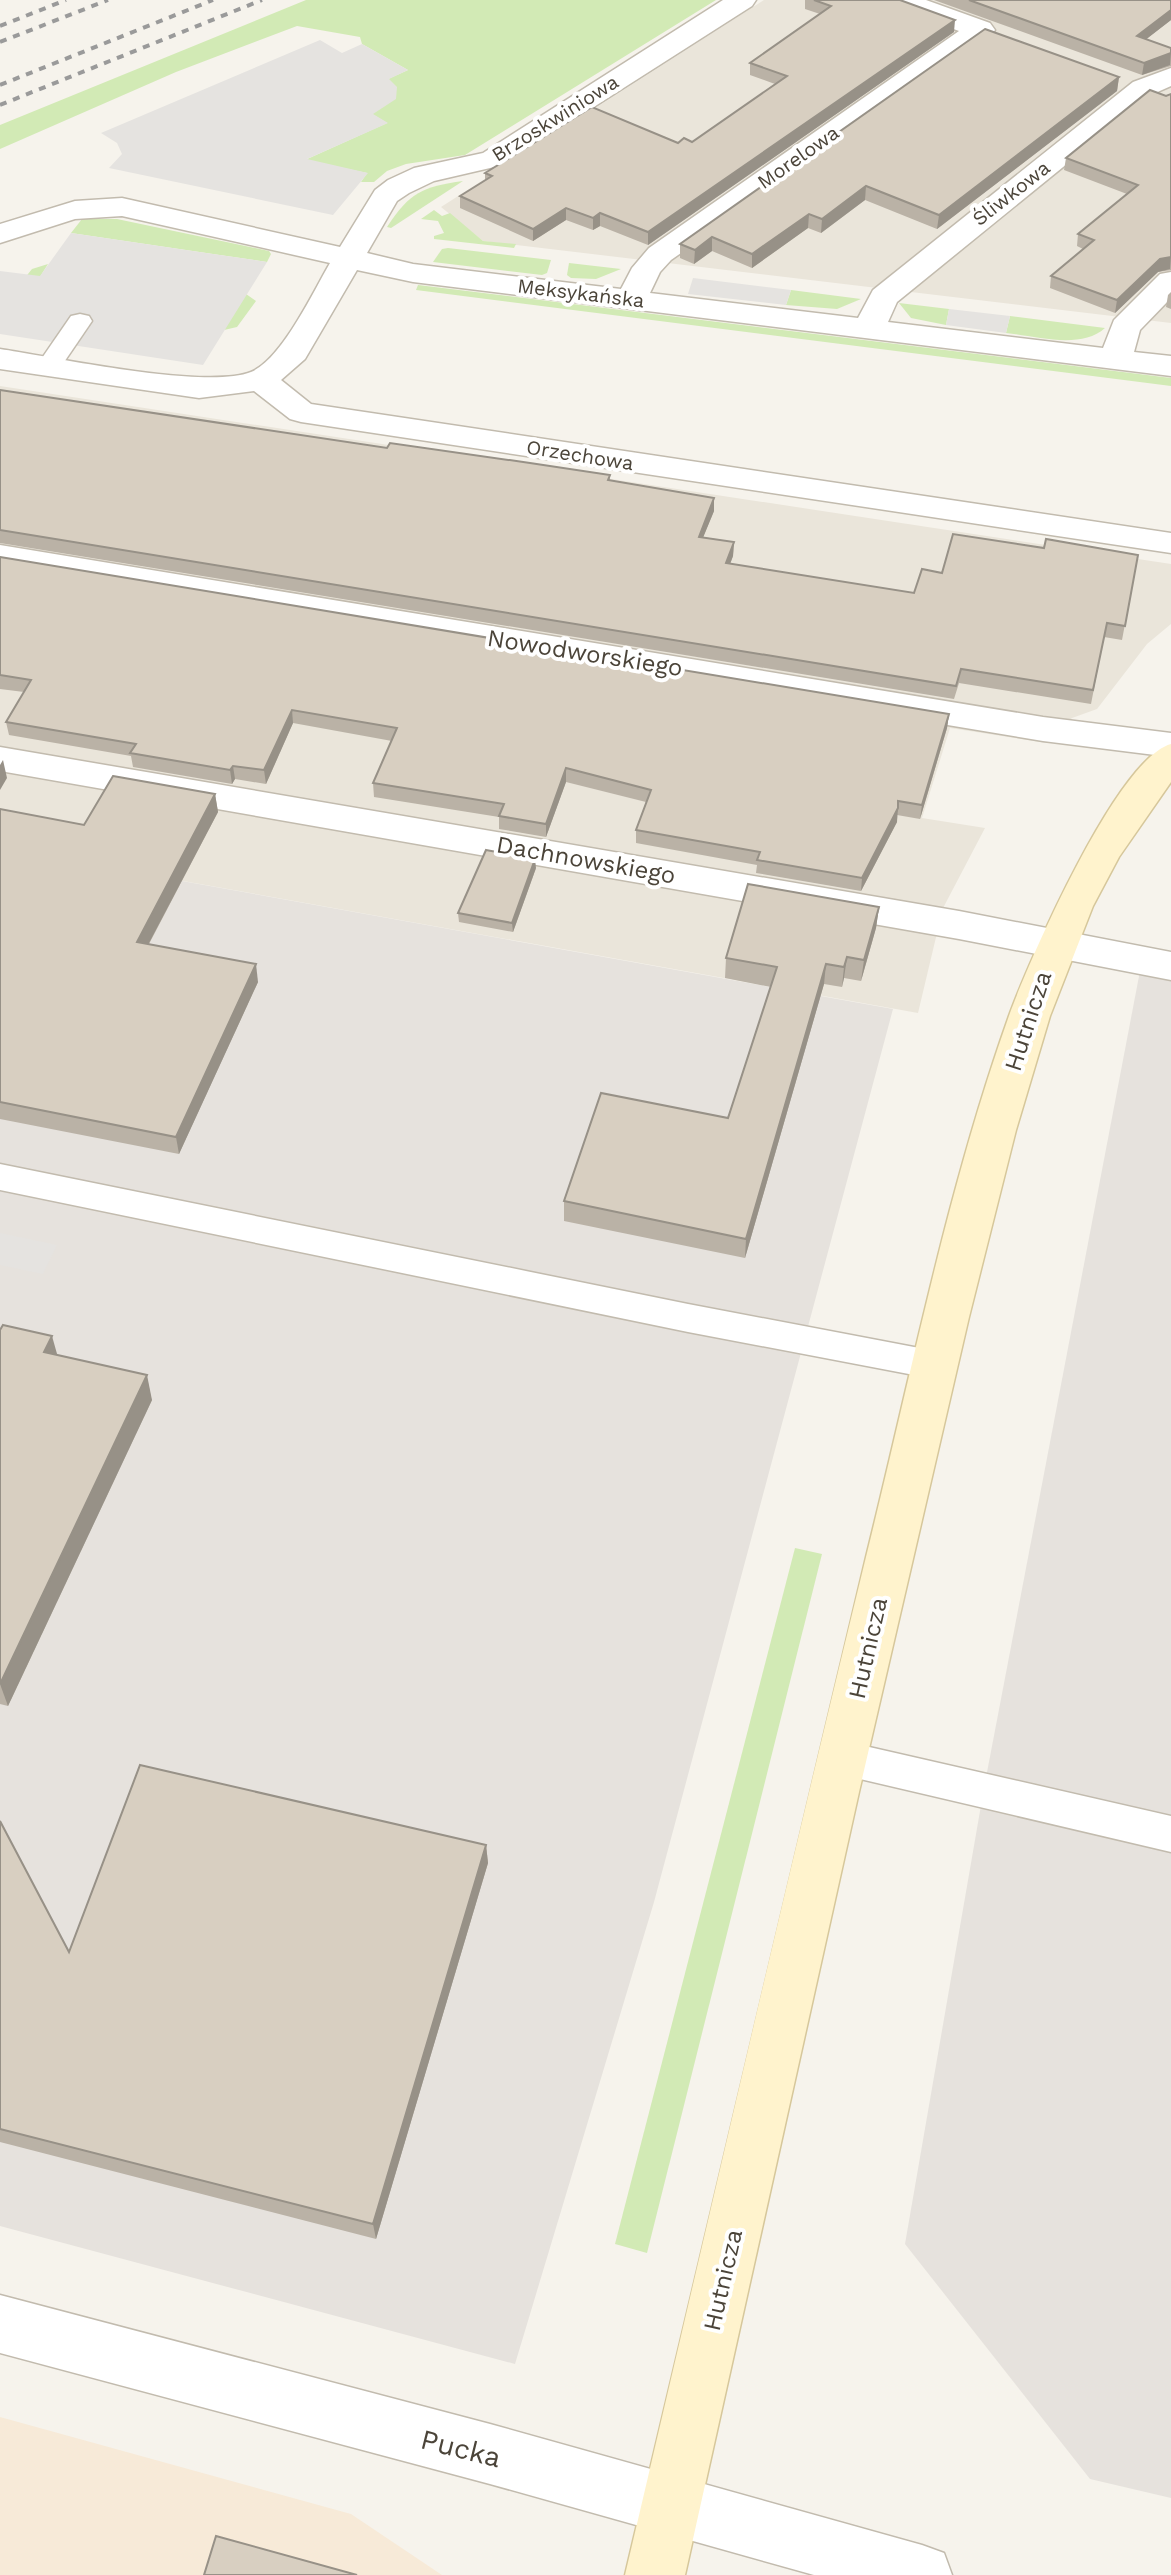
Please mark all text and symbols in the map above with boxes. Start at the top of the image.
street label: Brzoskwiniowa [487,69,623,167]
street label: Morelowa [753,120,843,194]
street label: Śliwkowa [968,155,1054,231]
street label: Meksykańska [516,273,646,313]
street label: Orzechowa [525,435,635,475]
street label: Nowodworskiego [485,624,685,682]
street label: Dachnowskiego [494,830,678,890]
street label: Hutnicza [999,968,1057,1074]
street label: Hutnicza [843,1594,893,1702]
street label: Hutnicza [698,2226,748,2334]
street label: Pucka [417,2423,505,2474]

